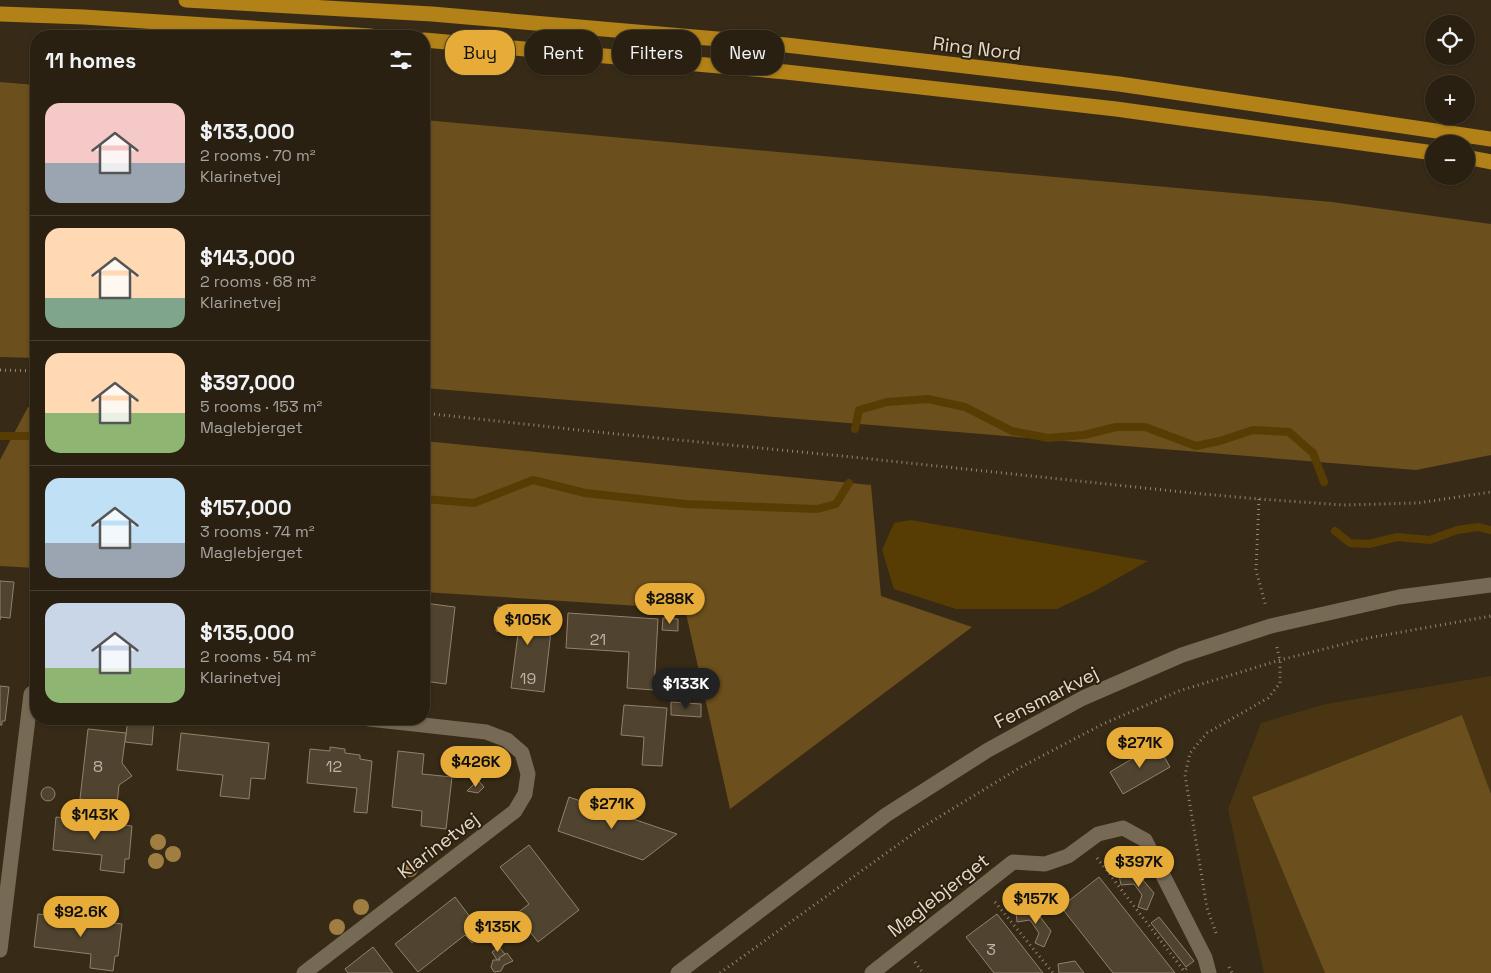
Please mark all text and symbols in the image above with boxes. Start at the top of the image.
map controls [1425,15,1475,185]
button: locate [1425,15,1475,65]
chip: Buy [445,30,515,75]
chip: Rent [525,30,602,75]
chip: Filters [612,30,701,75]
chip: New [711,30,784,75]
street label: Ring Nord [931,31,1023,66]
icon: filters [387,46,415,74]
text: 11 homes [45,47,136,74]
button: + [1425,75,1475,125]
text: $133,000 [200,118,295,145]
icon: home [85,123,145,183]
button: − [1425,135,1475,185]
text: 2 rooms · 70 m² [200,145,316,166]
text: Klarinetvej [200,166,281,187]
text: $143,000 [200,244,295,271]
icon: home [85,248,145,308]
text: 2 rooms · 68 m² [200,271,316,292]
text: Klarinetvej [200,292,281,313]
text: $397,000 [200,369,295,396]
icon: home [85,373,145,433]
text: 5 rooms · 153 m² [200,396,322,417]
text: Maglebjerget [200,417,303,438]
text: $157,000 [200,494,292,521]
icon: home [85,498,145,558]
text: 3 rooms · 74 m² [200,521,315,542]
text: Maglebjerget [200,542,303,563]
pin: $288K [635,582,705,625]
text: $288K [646,588,694,609]
pin: $105K [493,604,563,646]
text: $105K [505,609,551,630]
text: $135,000 [200,619,294,646]
icon: home [85,623,145,683]
house number: 21 [590,629,606,650]
text: 2 rooms · 54 m² [200,646,316,667]
street label: Fensmarkvej [990,661,1102,734]
text: Klarinetvej [200,667,281,688]
house number: 19 [520,668,536,689]
pin: $133K [651,668,721,710]
text: $133K [663,673,709,694]
pin: $271K [1105,726,1175,769]
text: $271K [1118,732,1163,753]
pin: $426K [441,746,511,788]
text: $426K [451,751,501,772]
house number: 8 [93,756,103,777]
house number: 12 [326,756,342,777]
pin: $271K [577,788,647,830]
text: $271K [590,793,635,814]
pin: $143K [60,798,130,841]
text: $143K [72,804,118,825]
street label: Klarinetvej [392,807,484,884]
pin: $397K [1104,846,1174,888]
street label: Maglebjerget [883,848,994,943]
text: $397K [1115,851,1163,872]
pin: $157K [1001,882,1071,925]
text: $157K [1013,888,1059,909]
pin: $92.6K [40,896,122,938]
text: $92.6K [54,901,108,922]
pin: $135K [463,910,533,953]
text: $135K [475,916,521,937]
house number: 3 [986,939,996,960]

